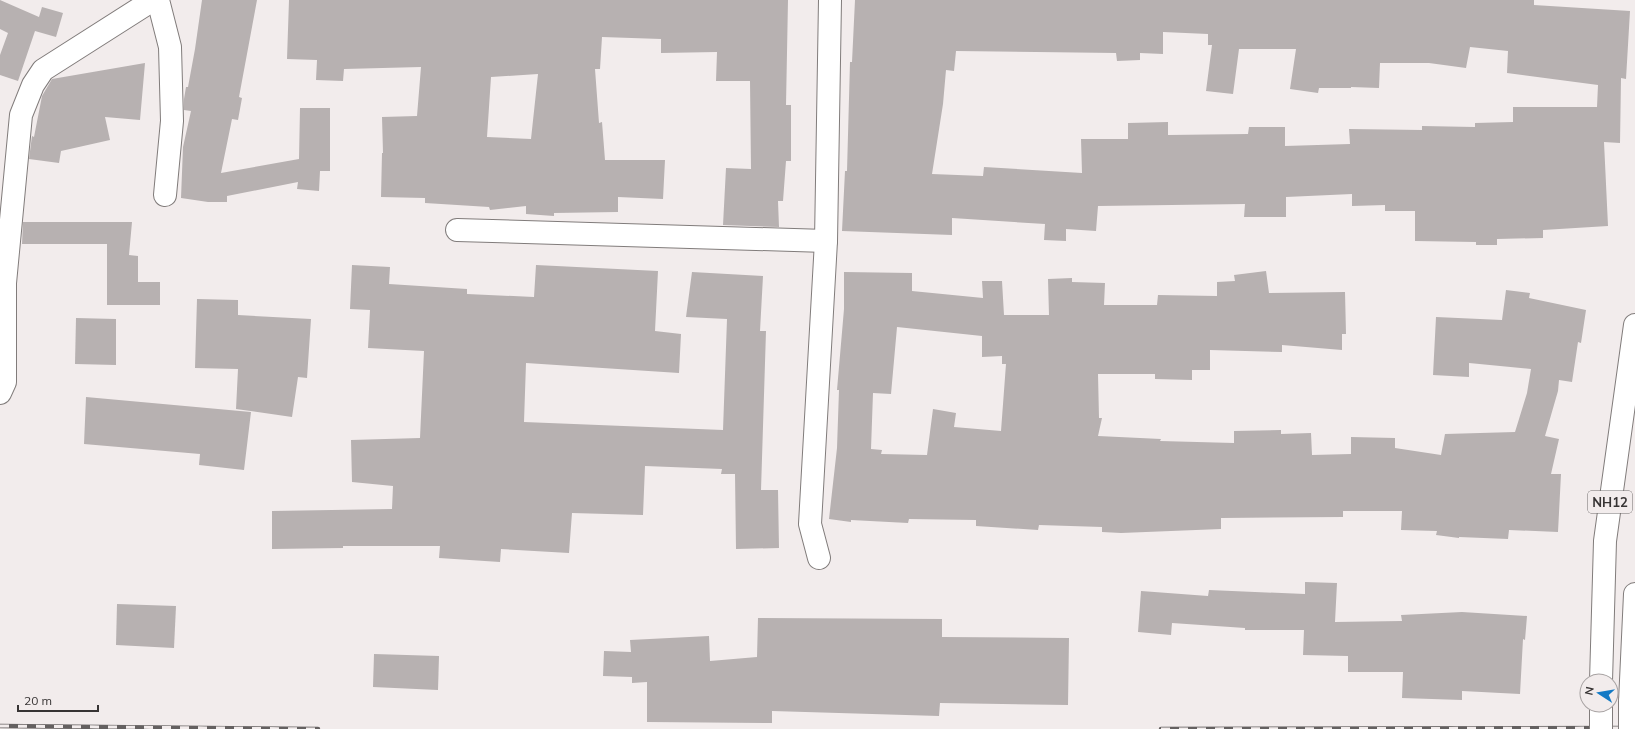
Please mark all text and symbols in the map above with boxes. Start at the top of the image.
road number: NH12 [1588,491,1632,513]
north arrow [1579,673,1619,713]
text: N [1582,685,1597,696]
scale bar [18,687,98,713]
text: 20 m [24,693,52,708]

